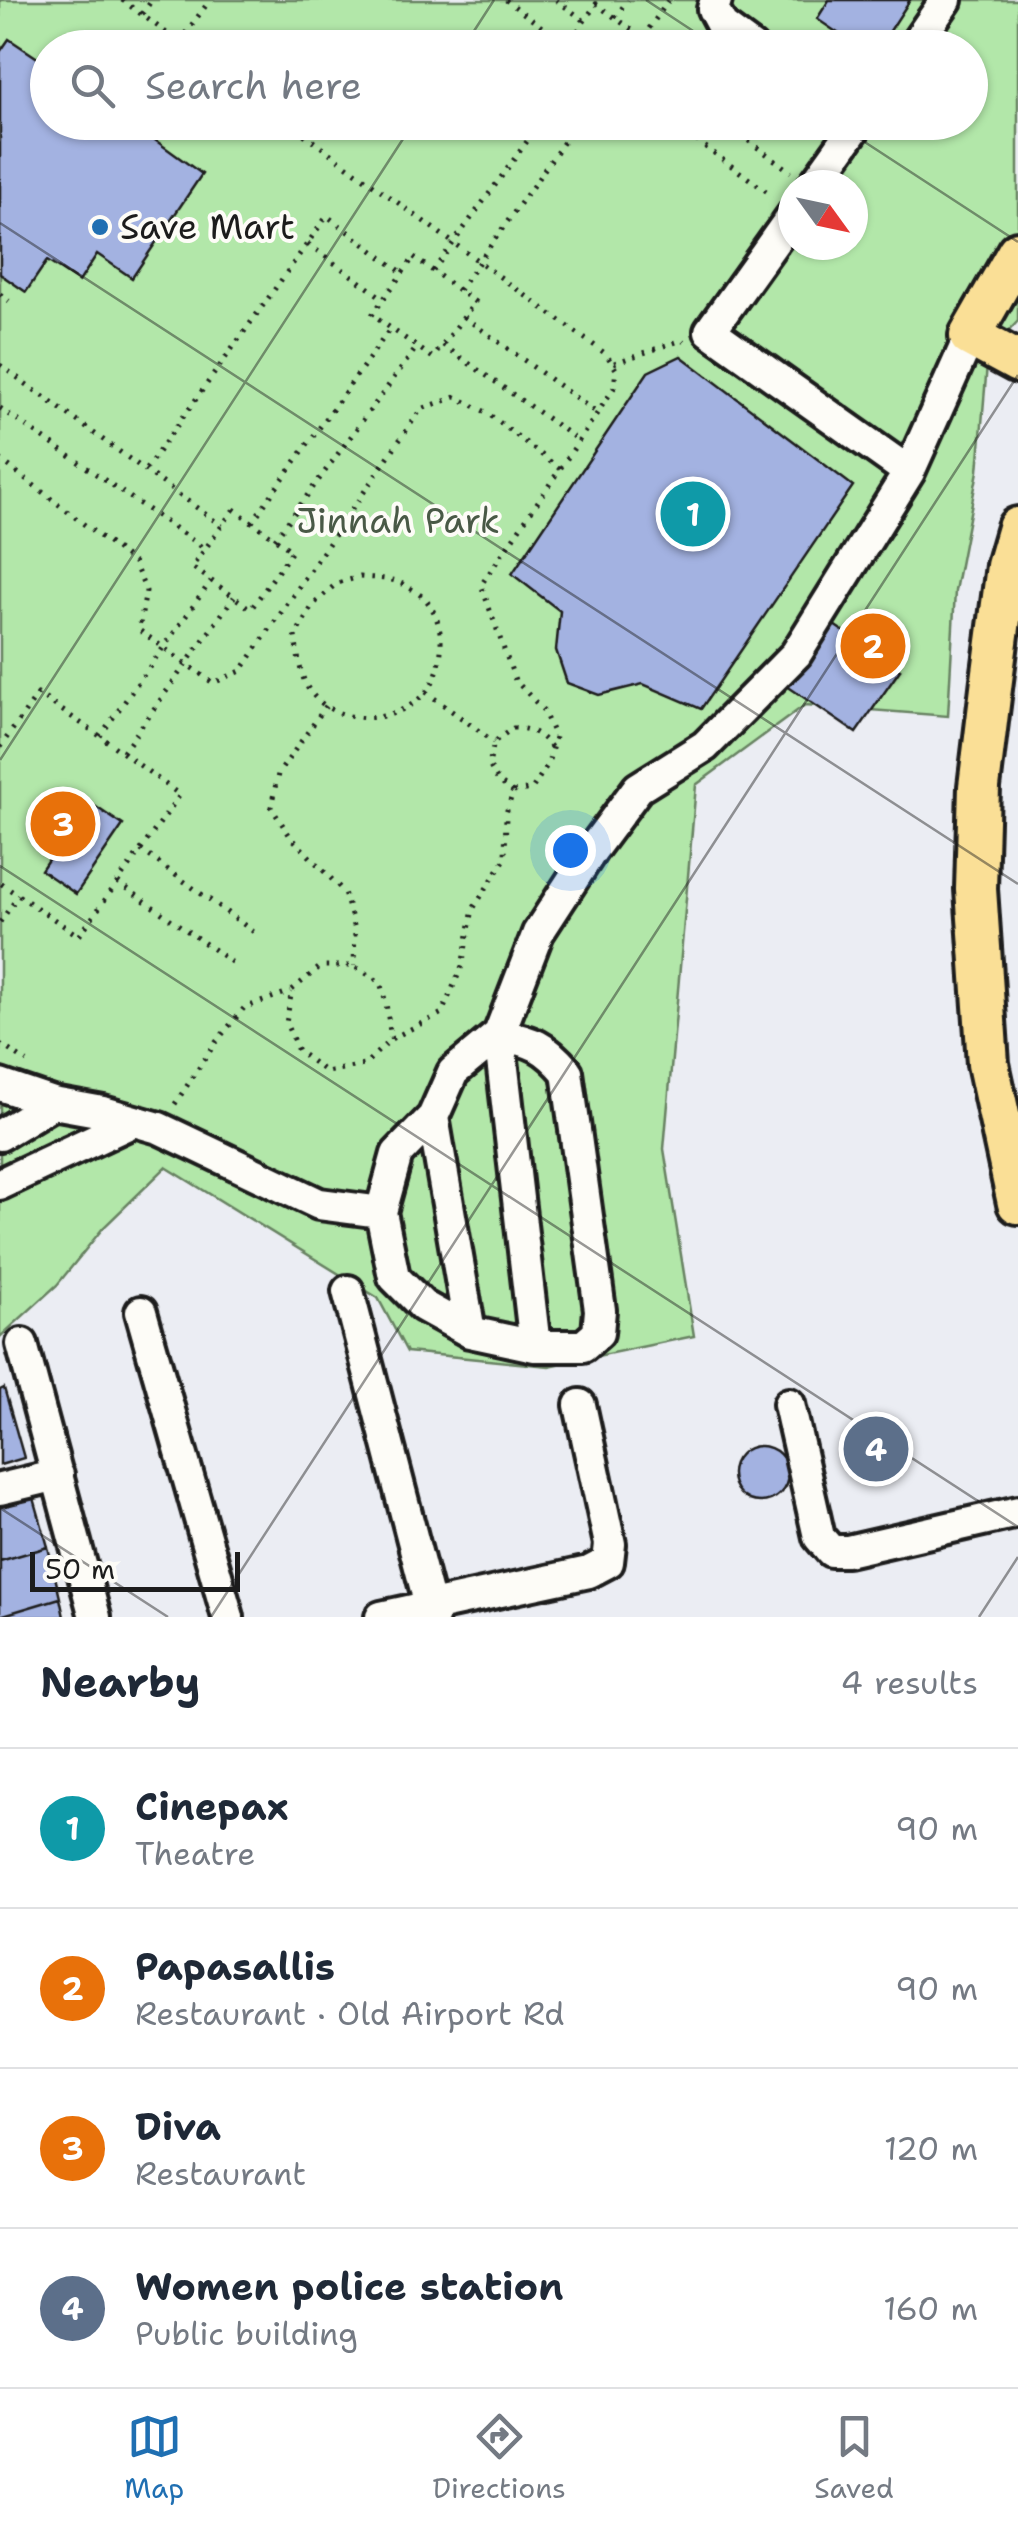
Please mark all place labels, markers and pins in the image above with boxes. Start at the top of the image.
place label: Save Mart [120,203,295,250]
marker: Save Mart [89,216,111,238]
pin: 1 [660,476,726,552]
pin: 2 [840,608,906,684]
pin: 3 [30,786,96,862]
pin: 4 [844,1412,908,1486]

